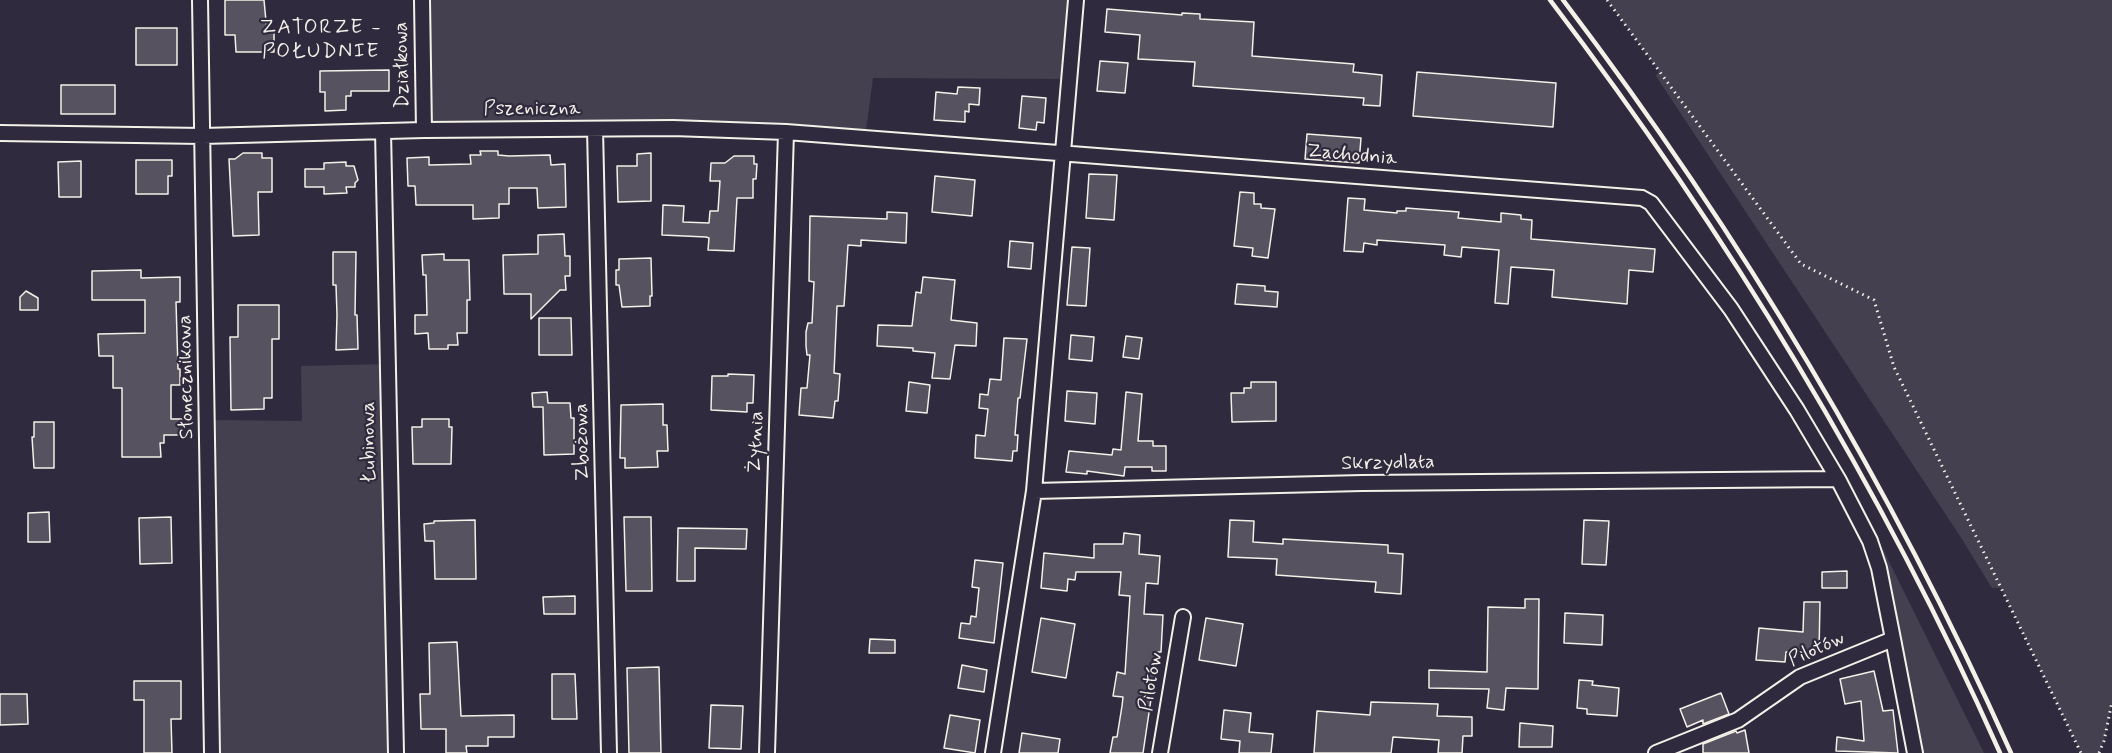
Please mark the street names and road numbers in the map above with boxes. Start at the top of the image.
street label: Działkowa [390,22,416,108]
street label: Pszeniczna [483,98,581,122]
street label: Zachodnia [1306,140,1398,172]
street label: Słonecznikowa [174,315,200,439]
street label: Łubinowa [357,401,383,483]
street label: Zbożowa [570,403,596,481]
street label: Żytnia [744,411,770,473]
street label: Skrzydlata [1341,451,1435,477]
street label: Pilotów [1785,627,1849,673]
street label: Pilotów [1135,651,1169,713]

